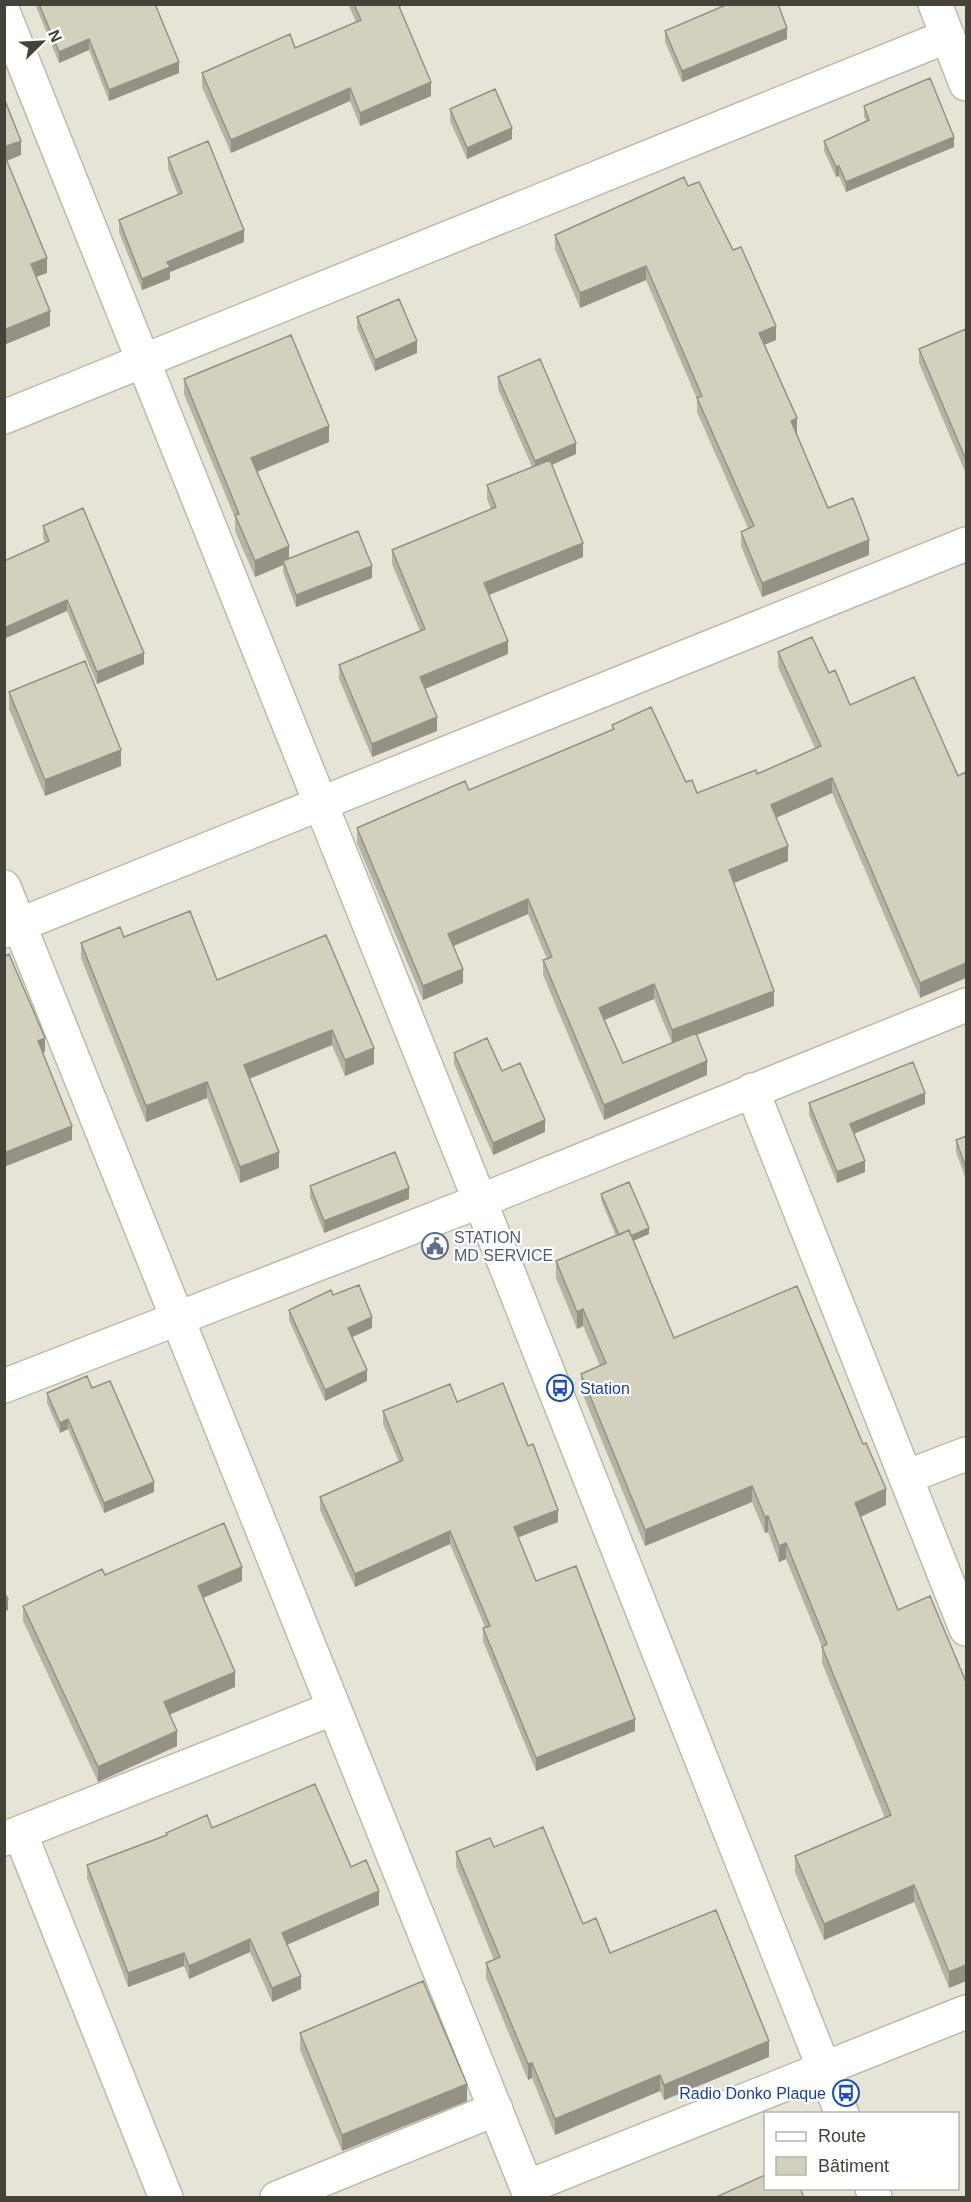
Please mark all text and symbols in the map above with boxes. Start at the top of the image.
north arrow [12,12,72,72]
text: N [45,27,65,45]
place label: STATION MD SERVICE [454,1229,553,1264]
public building icon: STATION MD SERVICE [420,1231,450,1261]
bus stop icon: Station [545,1373,575,1403]
place label: Station [580,1380,630,1397]
bus stop icon: Radio Donko Plaque [831,2078,861,2108]
place label: Radio Donko Plaque [679,2085,826,2102]
legend [764,2112,959,2190]
text: Route [818,2126,866,2146]
text: Bâtiment [818,2156,889,2176]

